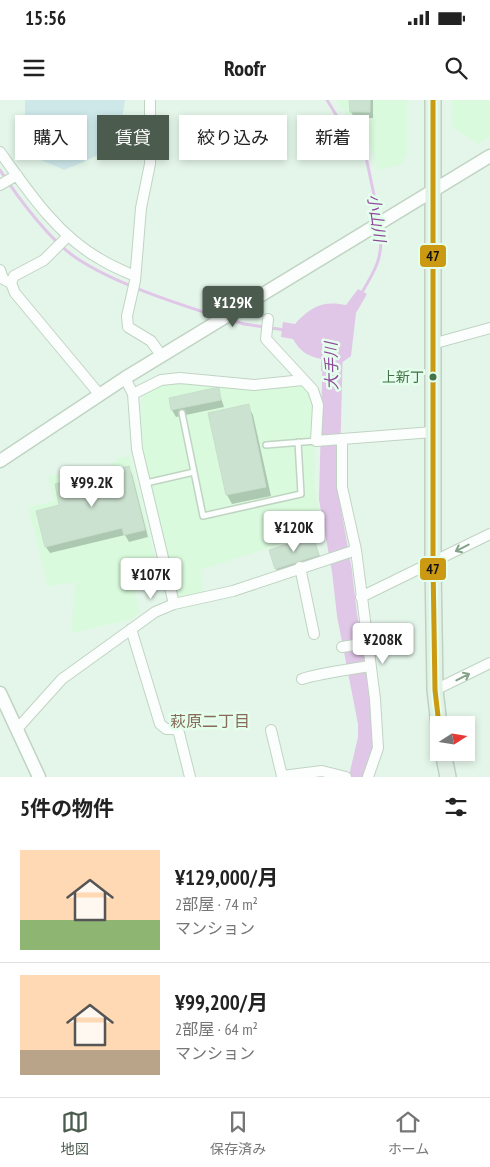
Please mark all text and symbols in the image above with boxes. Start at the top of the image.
text: 15:56 [25,6,66,30]
icon: menu [20,54,48,82]
text: Roofr [224,54,266,82]
icon: search [442,54,470,82]
chip: 購入 [15,115,87,160]
chip: 賃貸 [97,115,169,160]
chip: 絞り込み [179,115,287,160]
chip: 新着 [297,115,369,160]
water label: 小山川 [364,193,391,245]
line badge: 47 [419,244,447,268]
text: 47 [426,247,440,265]
pin: ¥129K [198,286,268,328]
text: ¥129K [214,292,252,312]
water label: 大手川 [321,340,341,390]
place label: 上新丁 [382,368,424,386]
marker: 上新丁 [428,372,438,382]
pin: ¥99.2K [51,466,133,508]
text: ¥99.2K [71,472,113,492]
pin: ¥120K [259,510,329,553]
text: ¥120K [275,517,313,537]
one-way arrow [454,543,469,553]
line badge: 47 [419,557,447,581]
pin: ¥107K [116,558,186,600]
text: 47 [426,560,440,578]
text: ¥107K [132,564,170,584]
pin: ¥208K [348,622,418,665]
text: ¥208K [364,629,402,649]
one-way arrow [455,671,470,681]
district label: 萩原二丁目 [170,711,250,731]
north arrow [430,716,475,761]
map controls [430,716,475,761]
icon: filters [442,793,470,821]
text: 5件の物件 [20,795,114,822]
text: ¥129,000/月 [175,864,278,891]
icon: home [60,870,120,930]
text: 2部屋 · 74 m² [175,894,258,914]
text: マンション [175,918,255,938]
text: ¥99,200/月 [175,989,268,1016]
icon: home [60,995,120,1055]
text: 2部屋 · 64 m² [175,1019,258,1039]
text: マンション [175,1043,255,1063]
tab: 地図 [61,1108,89,1158]
tab: 保存済み [210,1108,266,1158]
tab: ホーム [388,1108,429,1158]

